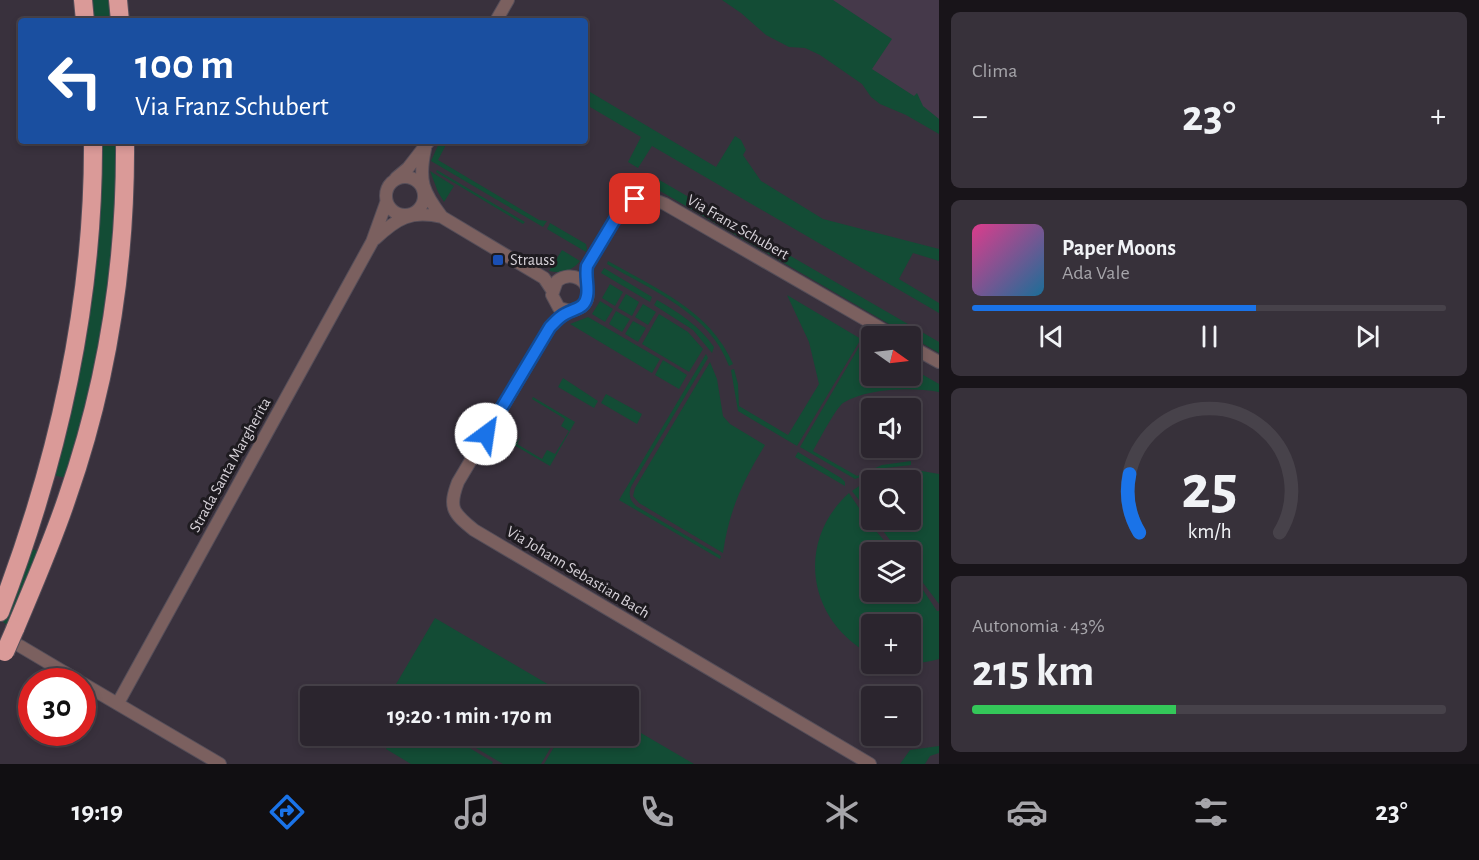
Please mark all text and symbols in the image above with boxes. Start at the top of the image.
icon: left [36,42,114,120]
text: 100 m [135,44,234,86]
text: Clima [972,61,1017,81]
text: Via Franz Schubert [135,93,329,120]
text: 23° [1182,94,1236,139]
text: − [972,100,988,133]
text: + [1430,100,1446,133]
pin [609,173,660,224]
icon: arrive [618,182,651,215]
street label: Via Franz Schubert [684,191,792,263]
text: Paper Moons [1062,237,1176,259]
place label: Strauss [510,252,555,268]
marker: Strauss [491,253,505,267]
text: Ada Vale [1062,263,1130,283]
icon: previous [1035,320,1068,353]
icon: pause [1193,320,1226,353]
icon: next [1351,320,1384,353]
north arrow [861,326,921,386]
map controls [861,326,921,746]
street label: Strada Santa Margherita [186,395,274,535]
button: sound [861,398,921,458]
position arrow [454,402,518,466]
text: 25 [1181,457,1237,519]
button: search [861,470,921,530]
text: km/h [1187,521,1231,542]
street label: Via Johann Sebastian Bach [504,523,652,621]
button: layers [861,542,921,602]
button: + [861,614,921,674]
text: Autonomia · 43% [972,616,1105,636]
text: 215 km [972,649,1094,694]
speed limit sign: 30 [18,668,96,746]
button: − [861,686,921,746]
text: 19:20 · 1 min · 170 m [387,705,552,727]
icon: directions [266,791,308,833]
icon: music [451,791,493,833]
icon: phone [636,791,678,833]
icon: climate [821,791,863,833]
icon: car [1006,791,1048,833]
icon: filters [1190,791,1232,833]
text: 19:19 [71,798,123,825]
text: 23° [1375,798,1408,825]

